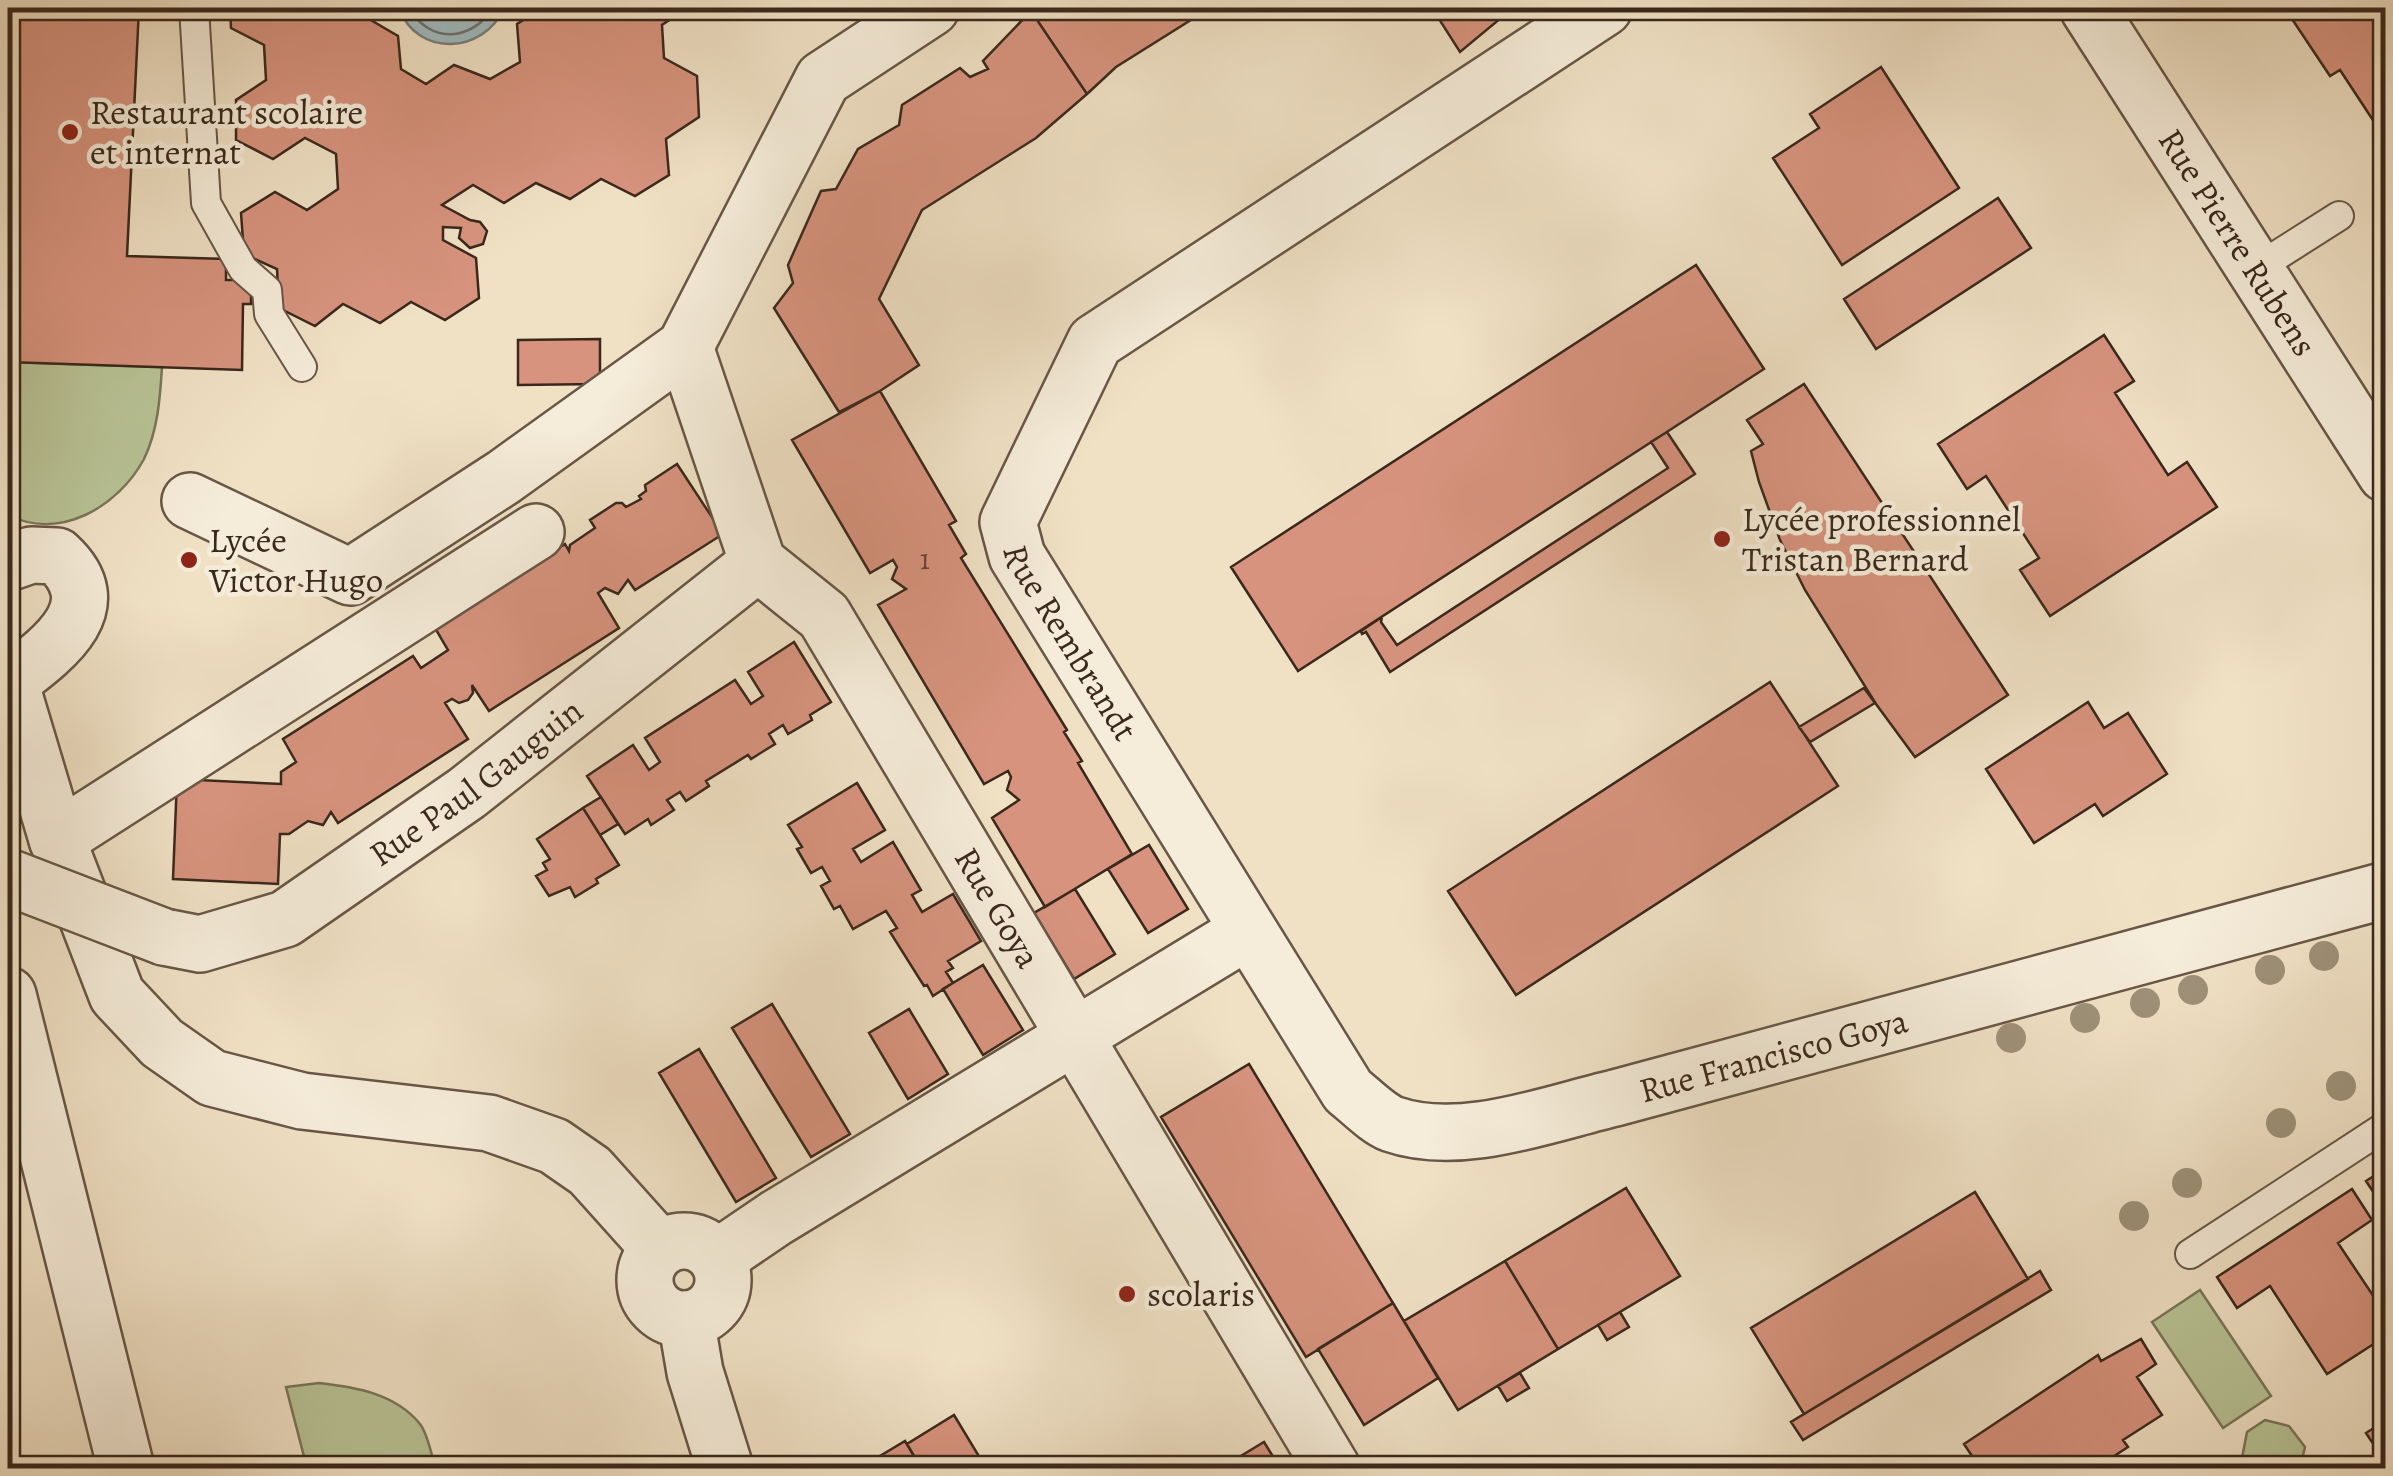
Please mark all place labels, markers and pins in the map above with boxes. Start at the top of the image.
place label: Restaurant scolaire et internat [90,88,363,176]
marker: Restaurant scolaire et internat [59,121,81,143]
place label: Lycée professionnel Tristan Bernard [1742,495,2021,583]
place label: Lycée Victor Hugo [208,516,383,604]
marker: Lycée professionnel Tristan Bernard [1711,528,1733,550]
marker: Lycée Victor Hugo [178,549,200,571]
place label: scolaris [1147,1270,1255,1318]
marker: scolaris [1116,1283,1138,1305]

